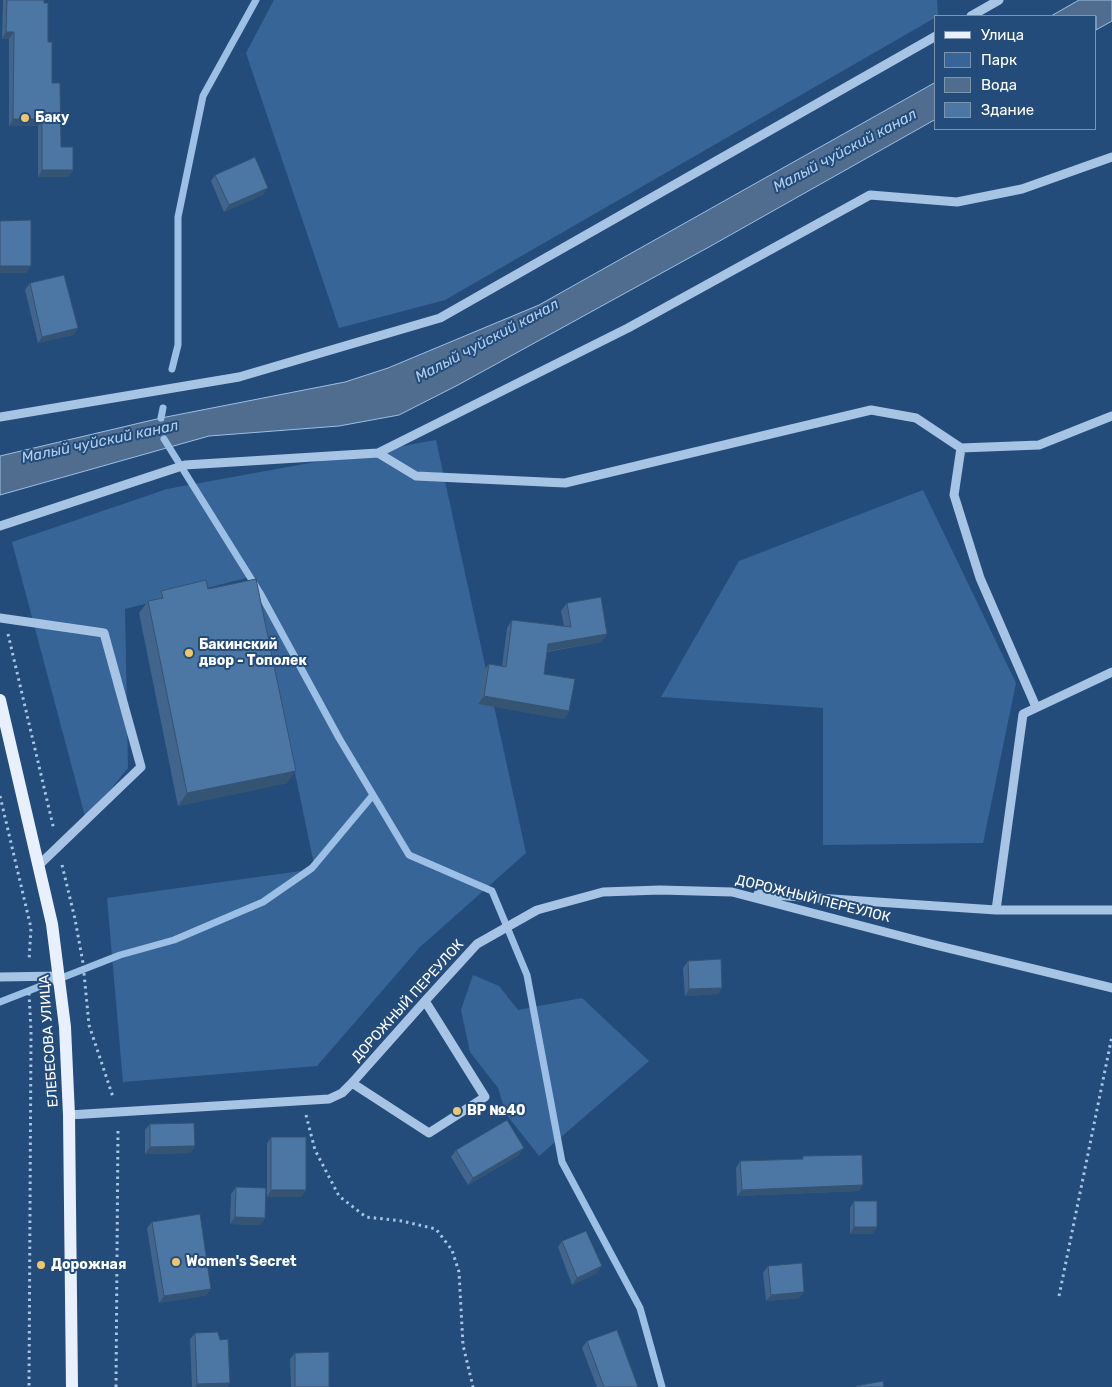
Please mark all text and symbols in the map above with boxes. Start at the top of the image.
legend [934,15,1097,130]
text: Улица [981,26,1024,44]
text: Парк [981,51,1017,69]
text: Вода [981,76,1017,94]
text: Здание [981,101,1034,119]
water label: Малый чуйский канал [770,106,920,196]
place label: Баку [35,110,69,126]
marker: Баку [19,112,31,124]
water label: Малый чуйский канал [412,296,562,386]
water label: Малый чуйский канал [20,417,180,467]
place label: Бакинский двор - Тополек [199,637,307,670]
marker: Бакинский двор - Тополек [183,647,195,659]
street label: ДОРОЖНЫЙ ПЕРЕУЛОК [734,872,892,926]
street label: ДОРОЖНЫЙ ПЕРЕУЛОК [349,936,467,1066]
street label: ЕЛЕБЕСОВА УЛИЦА [36,974,62,1108]
place label: BP №40 [467,1103,525,1119]
marker: BP №40 [451,1105,463,1117]
place label: Women's Secret [186,1254,297,1270]
marker: Women's Secret [170,1256,182,1268]
place label: Дорожная [51,1257,126,1273]
marker: Дорожная [35,1259,47,1271]

